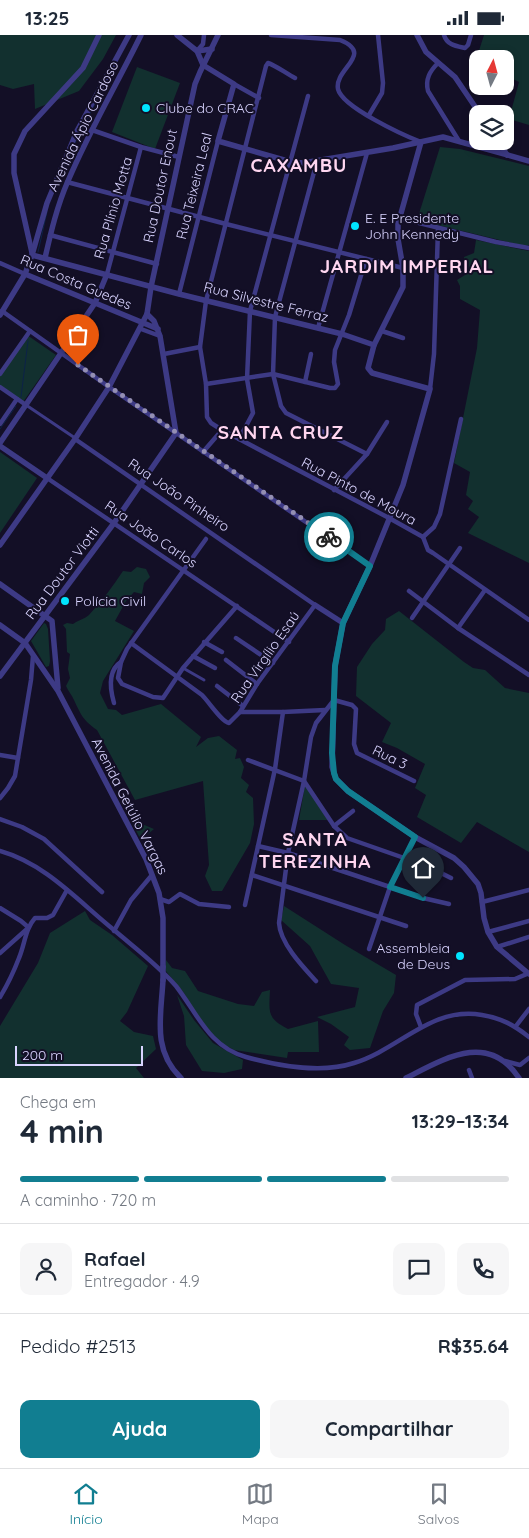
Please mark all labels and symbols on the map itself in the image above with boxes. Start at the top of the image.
north arrow [469,50,514,95]
street label: Avenida Ápio Cardoso [44,58,122,194]
place label: Clube do CRAC [156,99,254,117]
marker: Clube do CRAC [140,102,152,114]
street label: Rua Doutor Enout [139,127,181,244]
street label: Rua Teixeira Leal [172,131,216,241]
district label: CAXAMBU [250,153,348,177]
street label: Rua Plínio Motta [90,155,136,261]
place label: E. E Presidente John Kennedy [365,209,459,243]
marker: E. E Presidente John Kennedy [349,220,361,232]
street label: Rua Costa Guedes [18,250,134,314]
district label: JARDIM IMPERIAL [320,254,494,278]
street label: Rua Silvestre Ferraz [202,278,331,326]
pin [57,314,99,365]
district label: SANTA CRUZ [218,420,344,444]
street label: Rua Pinto de Moura [298,453,420,529]
street label: Rua João Pinheiro [125,454,233,536]
street label: Rua João Carlos [101,496,201,572]
courier [304,512,354,562]
street label: Rua Doutor Viotti [21,523,103,623]
place label: Polícia Civil [75,592,146,610]
marker: Polícia Civil [59,595,71,607]
street label: Rua Virgílio Esaú [227,608,303,706]
street label: Avenida Getúlio Vargas [88,735,172,877]
street label: Rua 3 [369,741,411,773]
district label: SANTA TEREZINHA [259,827,372,873]
pin [402,847,444,898]
place label: Assembleia de Deus [376,939,450,973]
marker: Assembleia de Deus [454,950,466,962]
scale bar [15,1043,142,1066]

